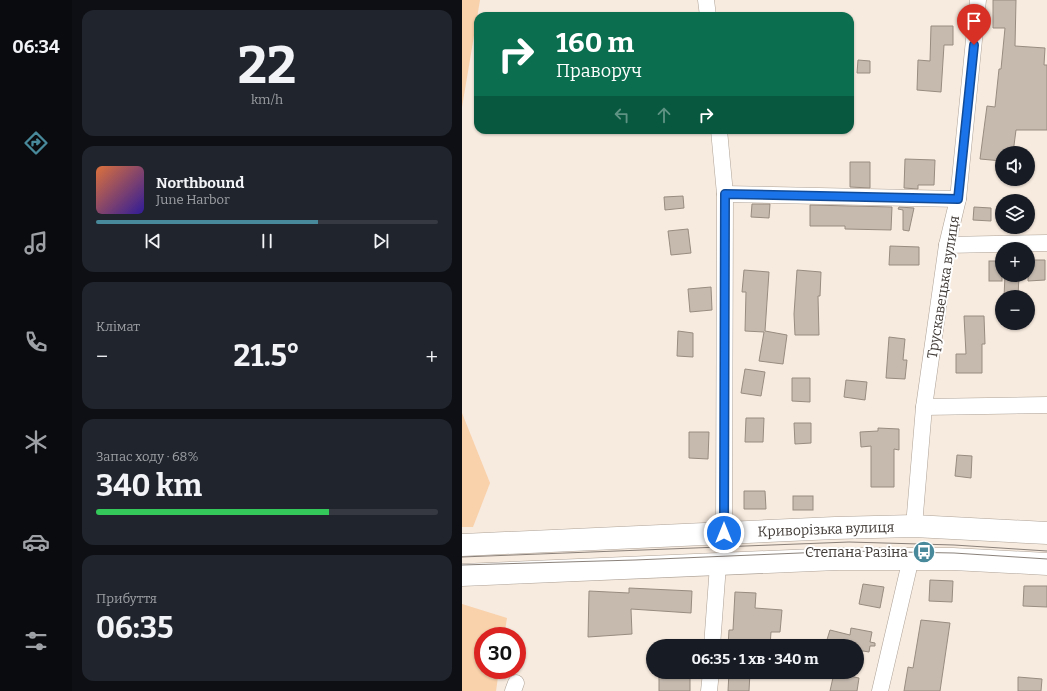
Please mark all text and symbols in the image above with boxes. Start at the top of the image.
pin [957,4,991,45]
icon: arrive [963,10,985,32]
text: 160 m [556,26,634,59]
icon: right [490,28,542,80]
text: 22 [238,34,296,97]
text: 06:34 [12,36,60,58]
text: Праворуч [556,60,642,82]
text: km/h [251,92,283,107]
icon: left [611,104,633,126]
icon: ahead [653,104,675,126]
icon: right [695,104,717,126]
icon: directions [22,129,50,157]
map controls [995,146,1035,330]
button: sound [995,146,1035,186]
text: Northbound [156,174,244,192]
text: June Harbor [156,192,230,207]
button: layers [995,194,1035,234]
street label: Трускавецька вулиця [924,214,963,360]
icon: music [22,229,50,257]
icon: previous [142,230,164,252]
icon: pause [256,230,278,252]
icon: next [370,230,392,252]
button: + [995,242,1035,282]
button: − [995,290,1035,330]
text: Клімат [96,319,140,334]
icon: phone [22,328,50,356]
text: 21.5° [234,338,300,374]
text: − [96,343,108,370]
text: + [425,343,438,370]
icon: climate [22,428,50,456]
text: Запас ходу · 68% [96,449,198,464]
text: 340 km [96,468,202,504]
position arrow [703,512,745,554]
street label: Криворізька вулиця [757,519,895,540]
icon: car [22,528,50,556]
bus stop icon: Степана Разіна [911,539,937,565]
place label: Степана Разіна [805,544,908,561]
text: Прибуття [96,591,157,606]
text: 06:35 [96,610,173,646]
icon: filters [22,627,50,655]
speed limit sign: 30 [474,627,526,679]
text: 06:35 · 1 хв · 340 m [691,650,819,668]

